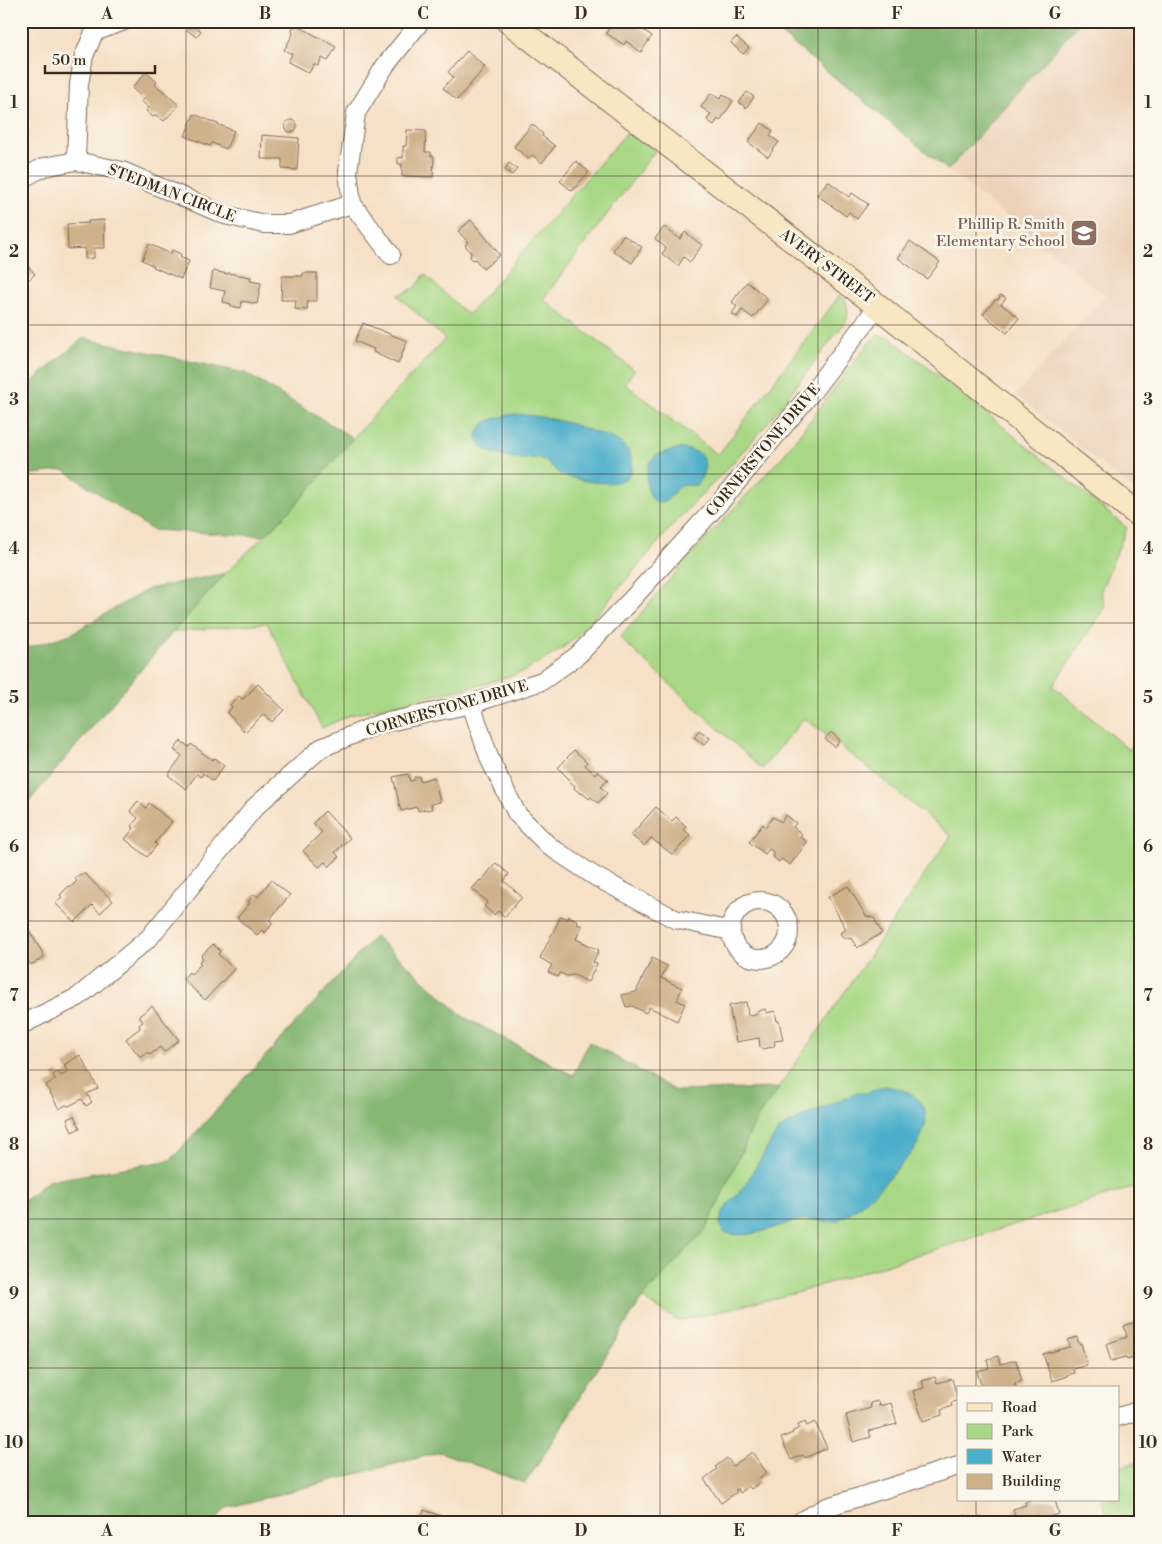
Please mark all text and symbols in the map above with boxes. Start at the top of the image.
text: A [100,4,113,24]
text: B [259,4,271,24]
text: C [417,4,429,24]
text: D [575,4,588,24]
text: E [733,4,745,24]
text: F [891,4,903,24]
text: G [1049,4,1062,24]
scale bar [45,42,155,74]
text: 50 m [52,51,86,70]
text: 1 [10,93,18,113]
text: 1 [1144,93,1152,113]
street label: STEDMAN CIRCLE [105,160,239,227]
place label: Phillip R. Smith Elementary School [936,215,1066,251]
school or university icon: Phillip R. Smith Elementary School [1069,218,1099,248]
street label: AVERY STREET [775,224,878,308]
text: 2 [9,242,19,262]
text: 2 [1143,242,1153,262]
street label: CORNERSTONE DRIVE [702,380,825,521]
text: 3 [9,390,19,410]
text: 3 [1143,390,1153,410]
text: 4 [9,539,20,559]
text: 4 [1143,539,1154,559]
street label: CORNERSTONE DRIVE [364,676,531,741]
text: 5 [9,688,19,708]
text: 5 [1143,688,1153,708]
text: 6 [9,837,19,857]
text: 6 [1143,837,1153,857]
text: 7 [9,986,19,1006]
text: 7 [1143,986,1153,1006]
text: 8 [9,1135,19,1155]
text: 8 [1143,1135,1153,1155]
text: 9 [9,1284,19,1304]
text: 9 [1143,1284,1153,1304]
legend [957,1386,1120,1502]
text: Road [1002,1398,1037,1417]
text: Park [1002,1422,1034,1441]
text: 10 [5,1433,23,1453]
text: 10 [1139,1433,1157,1453]
text: Water [1001,1448,1042,1467]
text: Building [1001,1472,1061,1491]
text: A [100,1521,113,1541]
text: B [259,1521,271,1541]
text: C [417,1521,429,1541]
text: D [575,1521,588,1541]
text: E [733,1521,745,1541]
text: F [891,1521,903,1541]
text: G [1049,1521,1062,1541]

